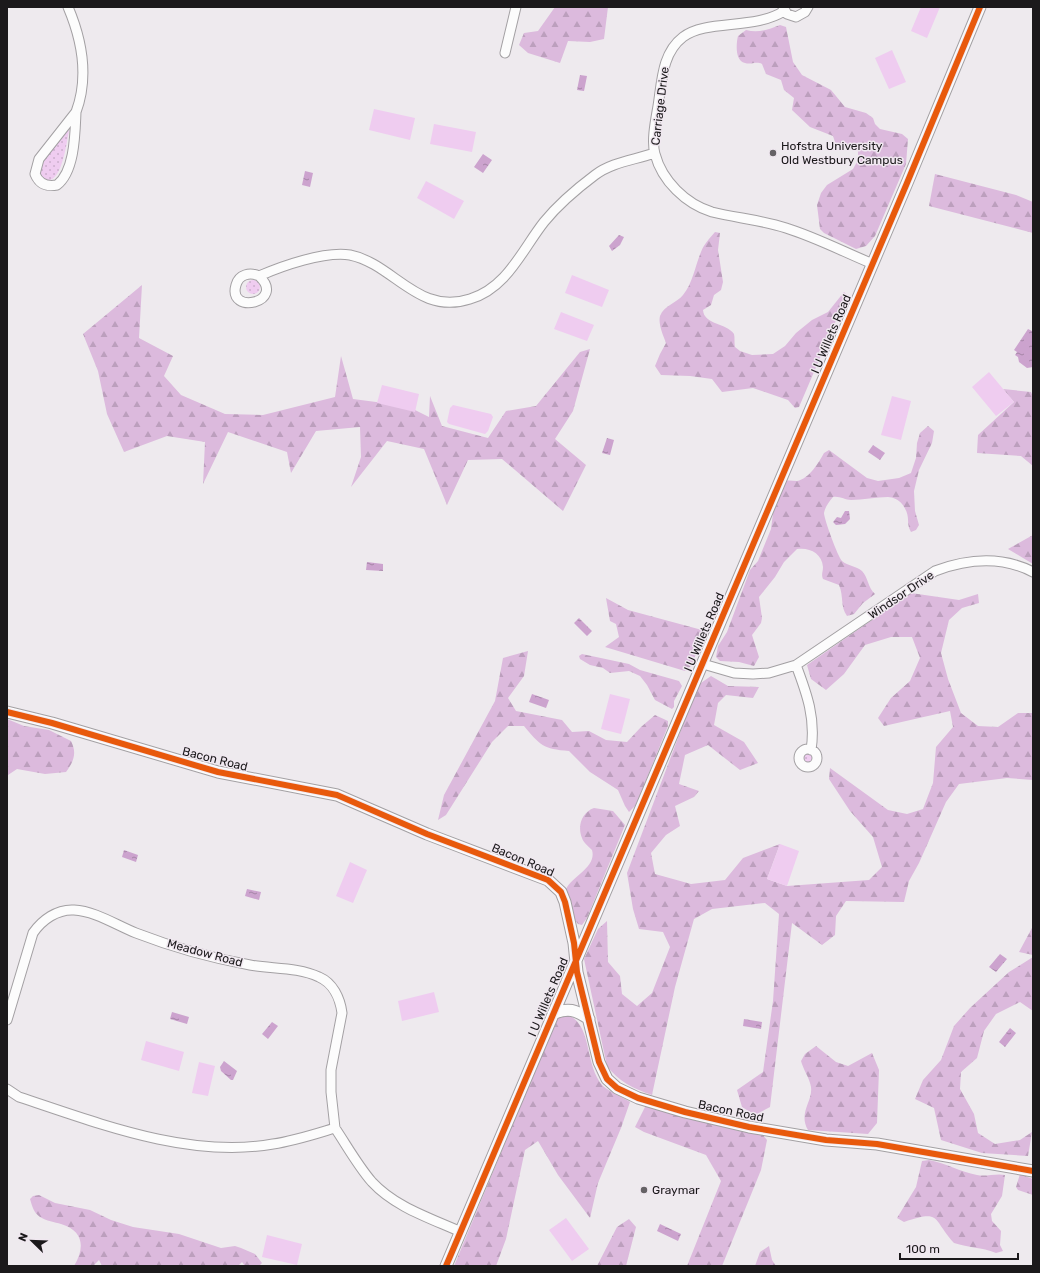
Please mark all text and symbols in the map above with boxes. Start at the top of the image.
street label: Carriage Drive [648,66,672,146]
place label: Hofstra University Old Westbury Campus [781,139,903,167]
marker: Hofstra University Old Westbury Campus [768,148,778,158]
street label: I U Willets Road [808,292,854,376]
street label: Windsor Drive [866,568,937,622]
street label: I U Willets Road [681,590,727,674]
street label: Bacon Road [181,744,249,774]
street label: Bacon Road [490,841,556,879]
street label: Meadow Road [166,936,244,970]
street label: I U Willets Road [525,955,571,1039]
street label: Bacon Road [697,1097,765,1125]
place label: Graymar [652,1183,700,1197]
marker: Graymar [639,1185,649,1195]
north arrow [12,1221,52,1261]
text: N [16,1231,31,1243]
scale bar [900,1235,1018,1261]
text: 100 m [906,1242,940,1256]

